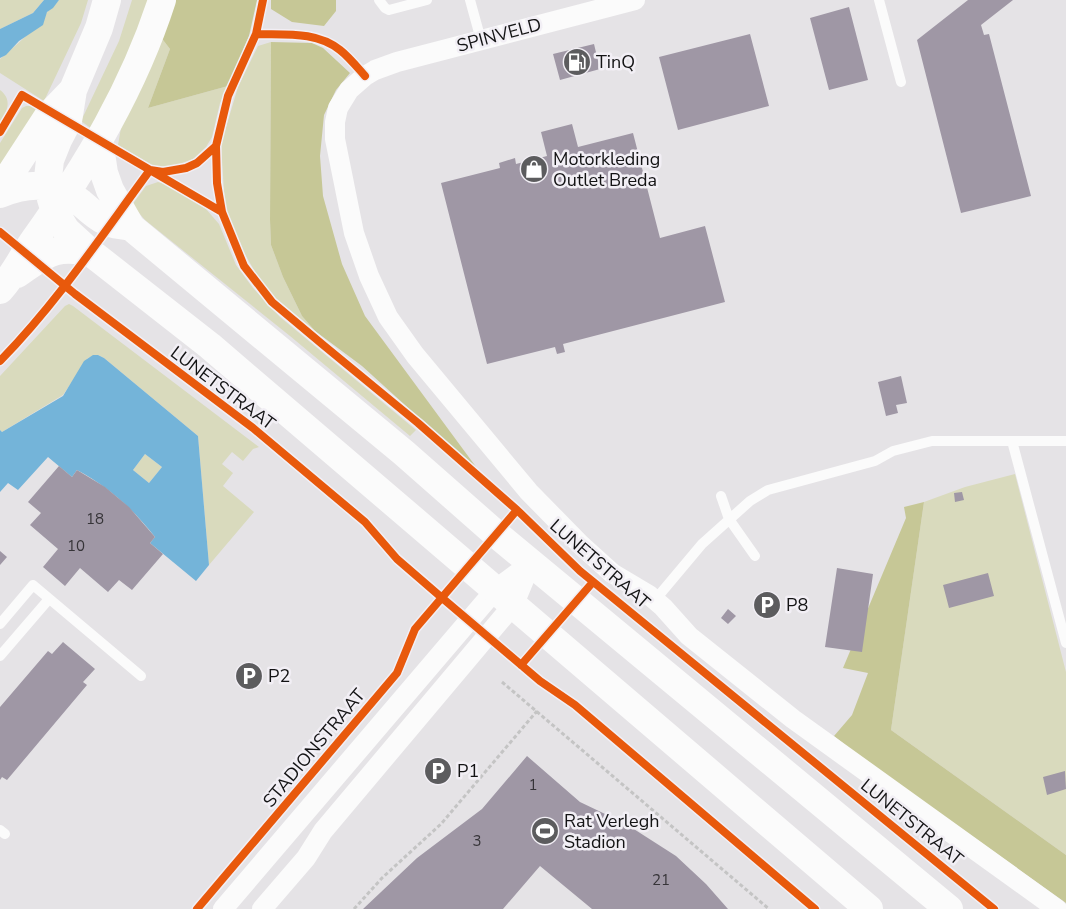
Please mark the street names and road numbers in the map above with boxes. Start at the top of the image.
street label: SPINVELD [454,12,544,58]
street label: LUNETSTRAAT [166,341,280,435]
street label: LUNETSTRAAT [545,514,655,614]
street label: STADIONSTRAAT [257,684,371,812]
street label: LUNETSTRAAT [856,773,968,871]

